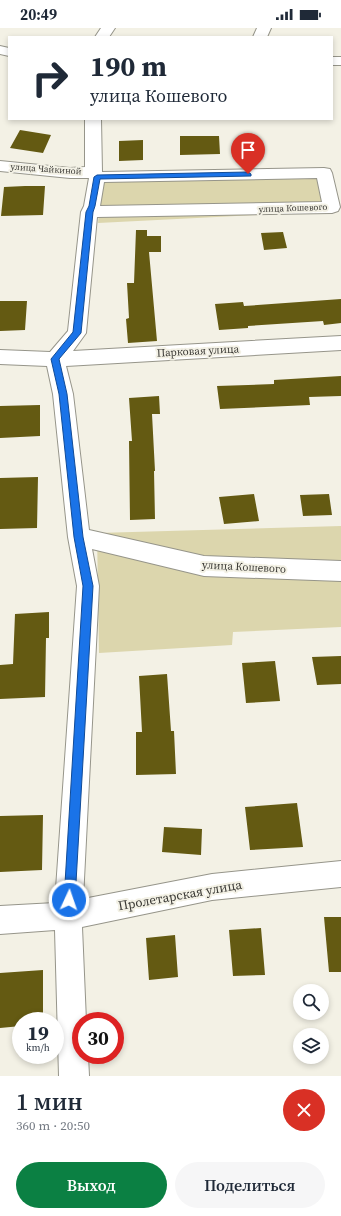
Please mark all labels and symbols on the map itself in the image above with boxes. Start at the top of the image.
pin [231,133,265,174]
street label: улица Чайкиной [10,161,82,177]
street label: улица Кошевого [258,201,328,215]
street label: Парковая улица [156,341,240,361]
street label: улица Кошевого [202,557,286,577]
street label: Пролетарская улица [117,876,244,914]
position arrow [48,879,90,921]
speed limit sign: 30 [72,1012,124,1064]

